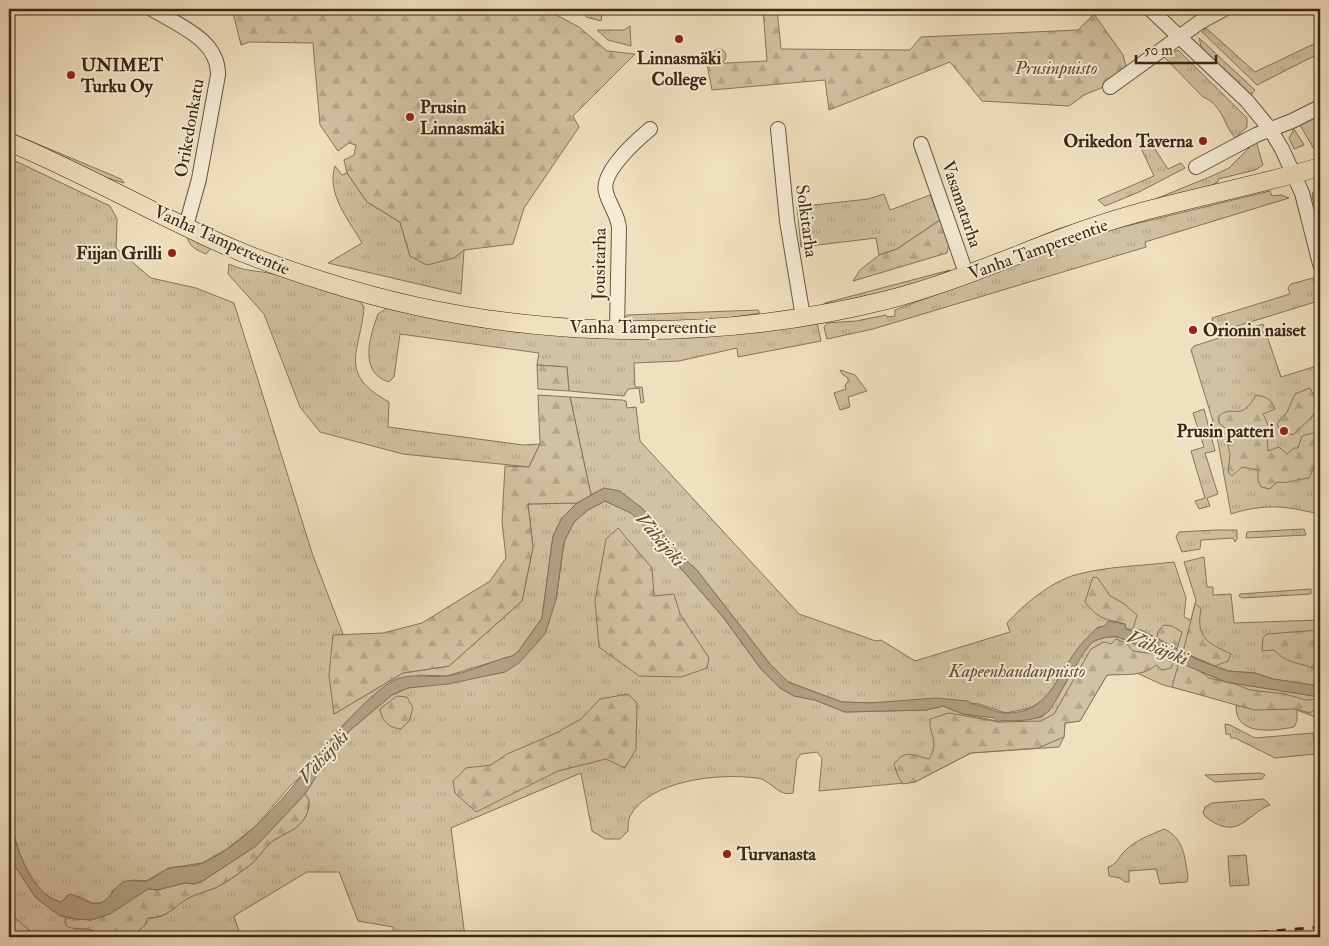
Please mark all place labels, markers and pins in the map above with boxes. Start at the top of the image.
marker: Linnasmäki College [673,33,685,45]
place label: Linnasmäki College [637,47,722,91]
place label: UNIMET Turku Oy [80,54,164,98]
marker: UNIMET Turku Oy [65,69,77,81]
place label: Prusin Linnasmäki [420,96,505,140]
marker: Prusin Linnasmäki [404,111,416,123]
place label: Orikedon Taverna [1063,130,1194,153]
marker: Orikedon Taverna [1197,135,1209,147]
place label: Fiijan Grilli [76,242,162,265]
marker: Fiijan Grilli [166,247,178,259]
place label: Orionin naiset [1203,319,1306,342]
marker: Orionin naiset [1187,324,1199,336]
place label: Prusin patteri [1176,420,1274,443]
marker: Prusin patteri [1278,425,1290,437]
place label: Turvanasta [736,843,816,866]
marker: Turvanasta [721,848,733,860]

